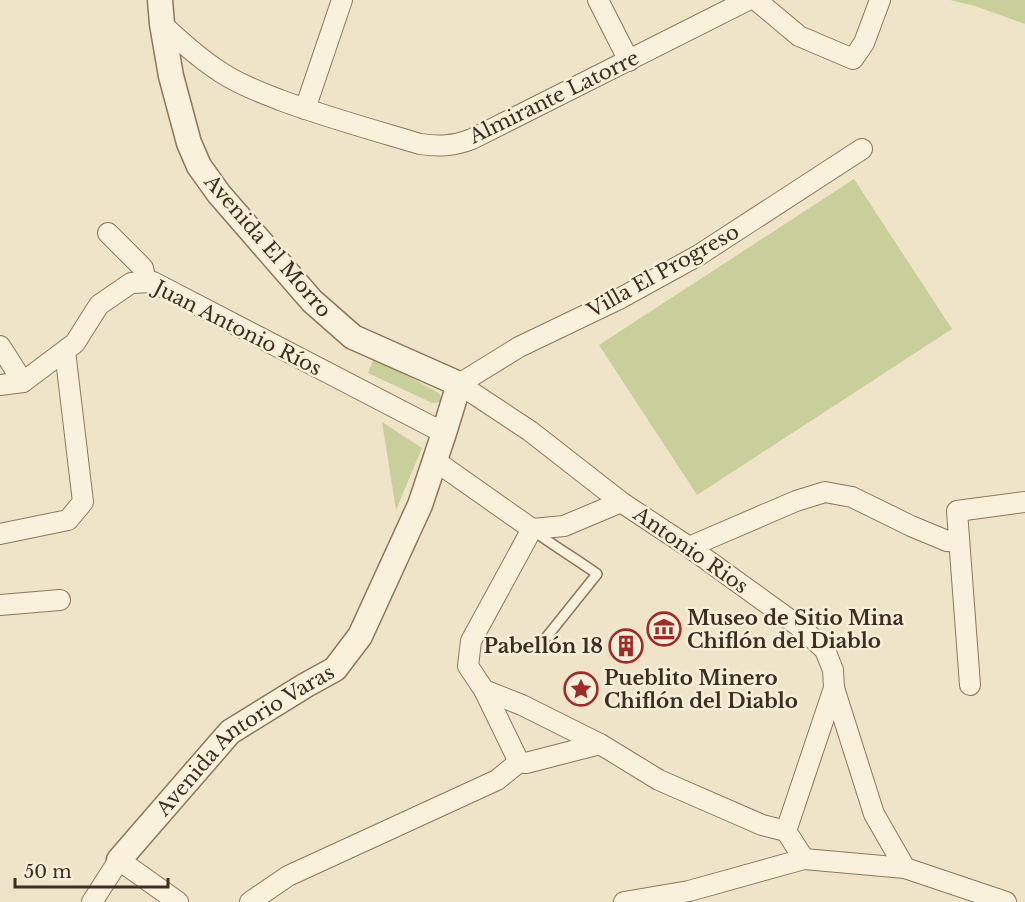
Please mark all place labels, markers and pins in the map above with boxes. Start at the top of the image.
place label: Museo de Sitio Mina Chiflón del Diablo [687,606,905,653]
museum icon: Museo de Sitio Mina Chiflón del Diablo [646,611,682,647]
building icon: Pabellón 18 [608,628,644,664]
place label: Pabellón 18 [484,634,603,658]
place label: Pueblito Minero Chiflón del Diablo [604,666,798,713]
place icon: Pueblito Minero Chiflón del Diablo [563,671,599,707]

